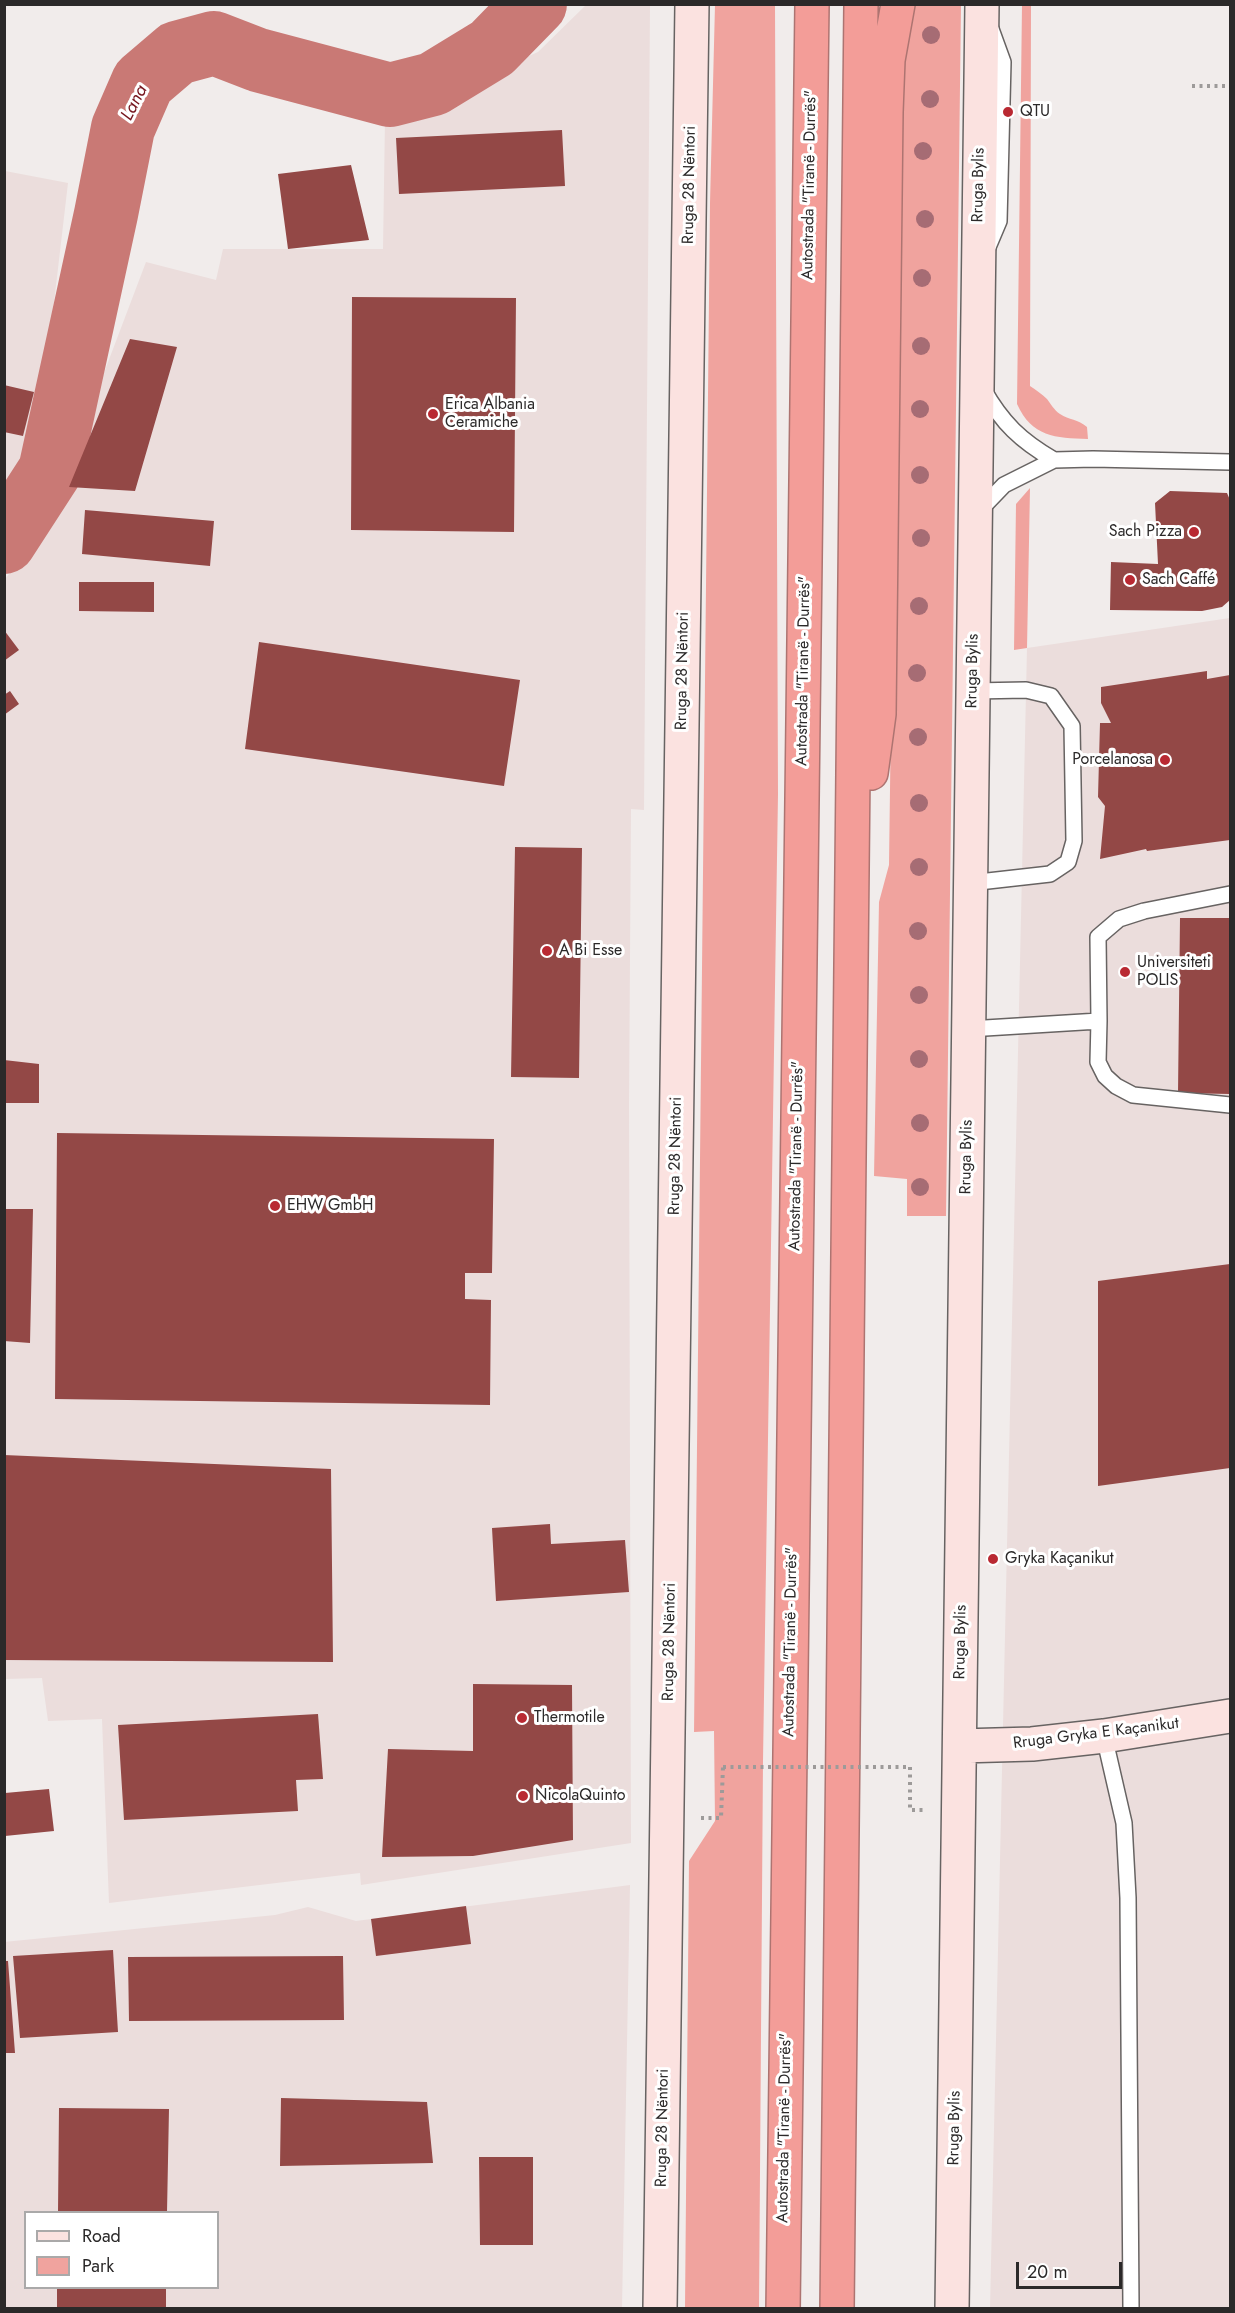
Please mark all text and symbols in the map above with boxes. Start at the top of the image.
water label: Lana [117,82,153,124]
street label: Autostrada "Tiranë - Durrës" [799,90,821,280]
place label: QTU [1020,102,1050,122]
marker: QTU [1001,105,1015,119]
street label: Rruga 28 Nëntori [679,126,701,244]
street label: Rruga Bylis [969,147,989,223]
place label: Erica Albania Ceramiche [445,395,535,433]
marker: Erica Albania Ceramiche [426,407,440,421]
place label: Sach Pizza [1109,522,1182,542]
marker: Sach Pizza [1187,525,1201,539]
place label: Sach Caffé [1142,570,1215,590]
marker: Sach Caffé [1123,573,1137,587]
street label: Autostrada "Tiranë - Durrës" [793,576,815,766]
street label: Rruga 28 Nëntori [672,612,694,730]
street label: Rruga Bylis [963,633,983,709]
place label: Porcelanosa [1072,750,1153,770]
marker: Porcelanosa [1158,753,1172,767]
place label: A Bi Esse [559,941,622,961]
marker: A Bi Esse [540,944,554,958]
place label: Universiteti POLIS [1137,953,1211,991]
marker: Universiteti POLIS [1118,965,1132,979]
street label: Autostrada "Tiranë - Durrës" [786,1061,808,1251]
street label: Rruga 28 Nëntori [665,1097,687,1215]
street label: Rruga Bylis [957,1119,977,1195]
place label: EHW GmbH [287,1196,373,1216]
marker: EHW GmbH [268,1199,282,1213]
street label: Autostrada "Tiranë - Durrës" [780,1547,802,1737]
place label: Gryka Kaçanikut [1005,1549,1114,1569]
marker: Gryka Kaçanikut [986,1552,1000,1566]
street label: Rruga 28 Nëntori [659,1583,681,1701]
street label: Rruga Bylis [951,1604,971,1680]
place label: Thermotile [534,1708,605,1728]
marker: Thermotile [515,1711,529,1725]
street label: Rruga Gryka E Kaçanikut [1012,1714,1180,1754]
place label: NicolaQuinto [535,1786,625,1806]
marker: NicolaQuinto [516,1789,530,1803]
street label: Autostrada "Tiranë - Durrës" [774,2033,796,2223]
street label: Rruga 28 Nëntori [652,2069,674,2187]
street label: Rruga Bylis [945,2090,965,2166]
legend [24,2211,219,2289]
text: Road [82,2223,121,2249]
scale bar [1019,2250,1126,2288]
text: Park [82,2253,114,2279]
text: 20 m [1027,2259,1067,2285]

